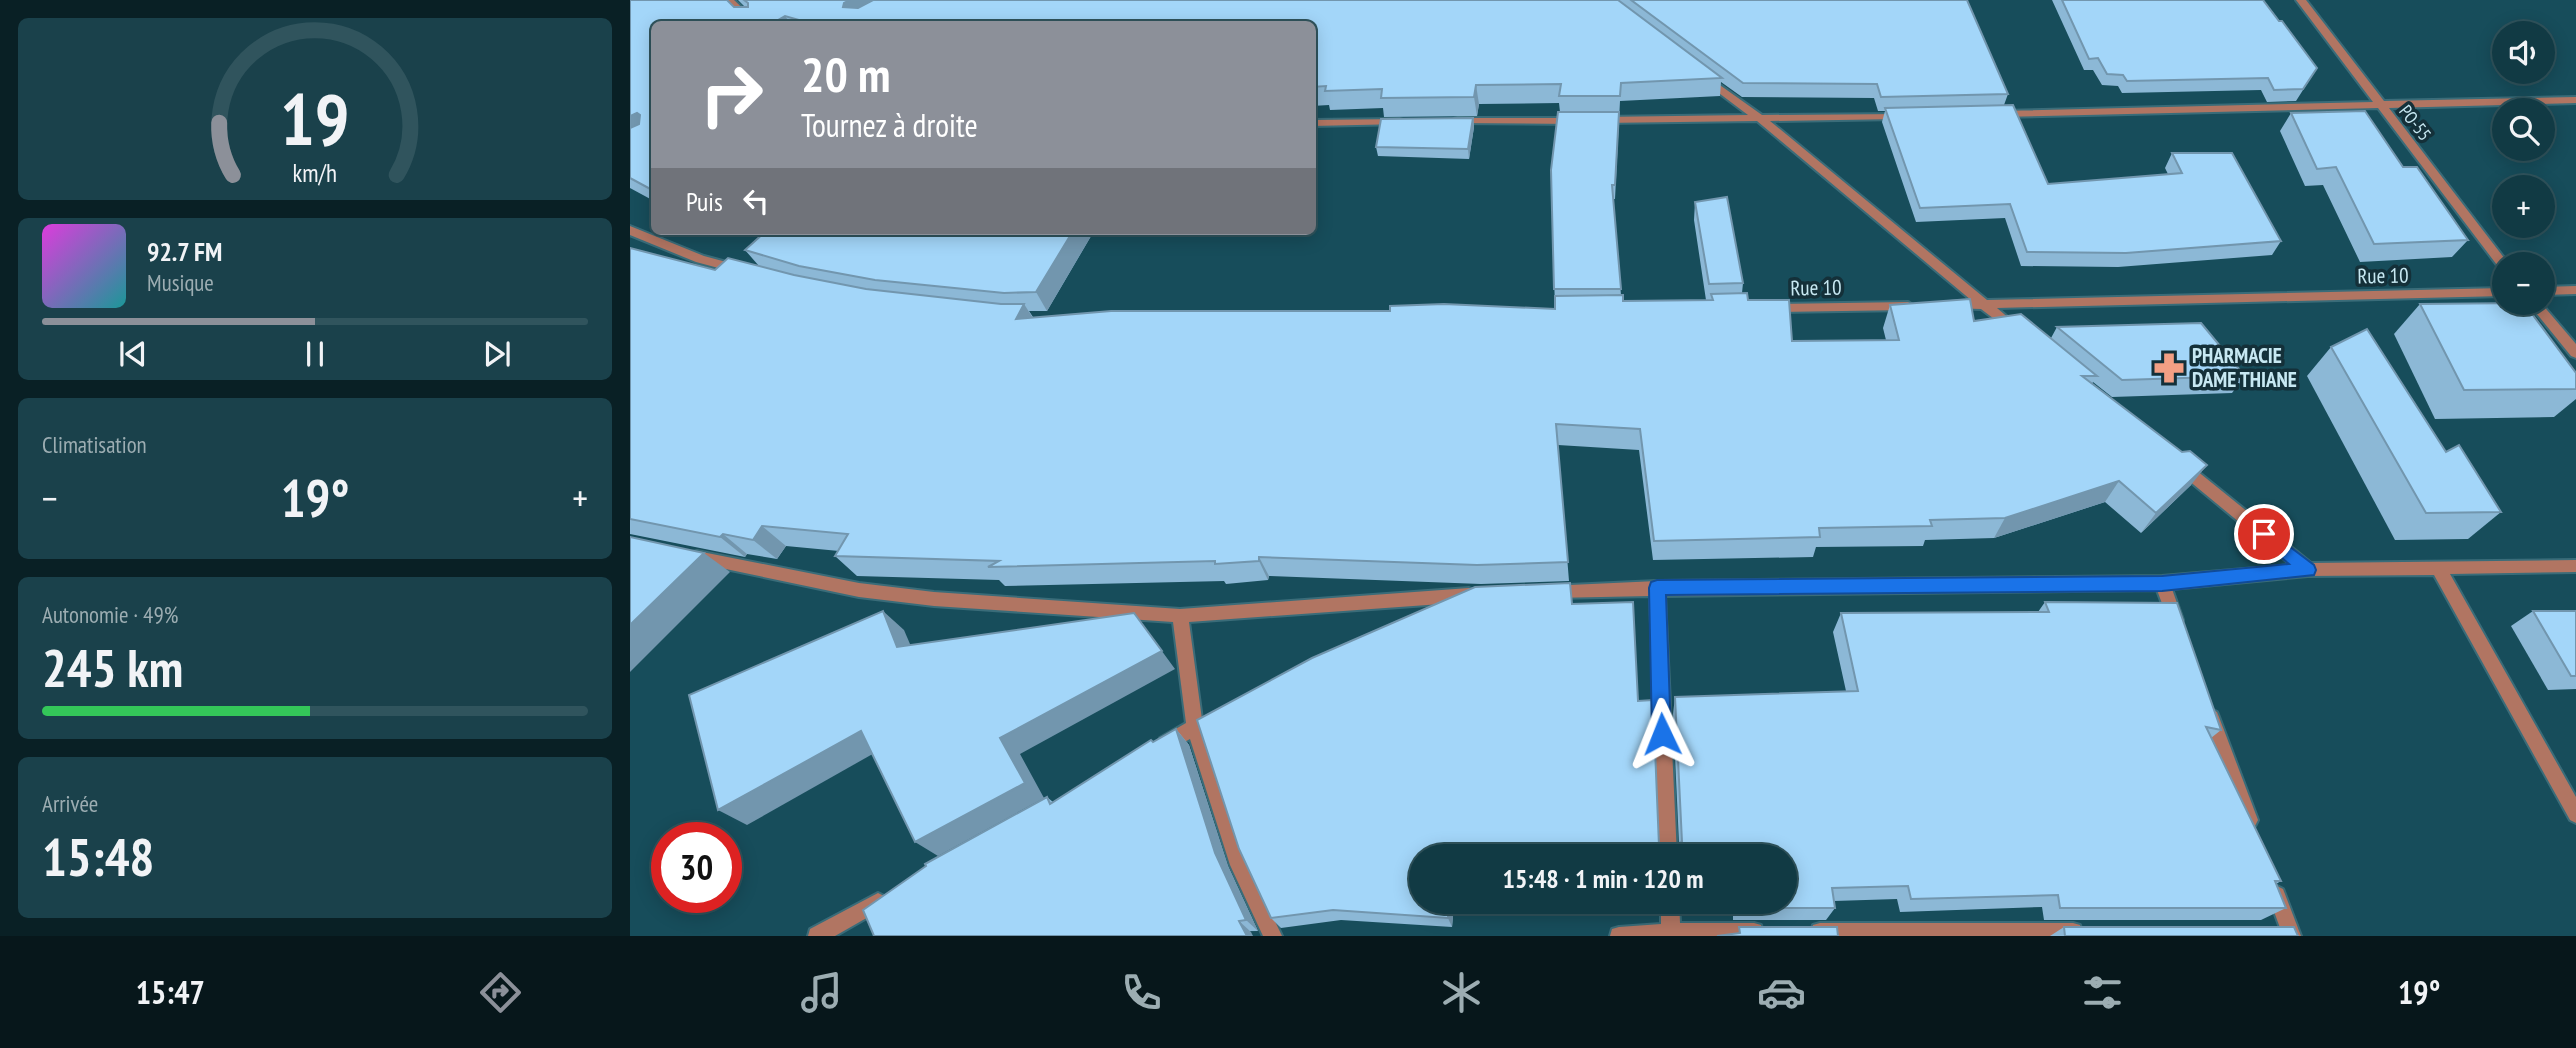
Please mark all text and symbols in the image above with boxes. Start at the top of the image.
map controls [2492,21,2555,315]
button: sound [2492,21,2555,84]
text: 20 m [801,42,890,106]
icon: right [686,49,777,140]
text: 19 [280,71,350,165]
button: search [2492,98,2555,161]
street label: PO-55 [2394,100,2437,145]
text: Tournez à droite [801,104,978,146]
text: km/h [293,157,337,189]
button: + [2492,175,2555,238]
icon: left [737,182,775,220]
text: Puis [686,185,723,218]
text: 92.7 FM [147,235,222,268]
button: − [2492,252,2555,315]
street label: Rue 10 [2357,262,2409,289]
text: Musique [147,268,214,297]
street label: Rue 10 [1790,274,1842,301]
icon: previous [114,335,152,373]
icon: pause [296,335,334,373]
icon: next [478,335,516,373]
place label: PHARMACIE DAME THIANE [2192,342,2297,393]
pharmacy icon: PHARMACIE DAME THIANE [2152,351,2186,385]
text: Climatisation [42,430,147,459]
text: 19° [281,464,349,531]
text: − [42,473,58,522]
text: + [572,473,588,522]
pin [2234,504,2294,564]
icon: arrive [2245,515,2283,553]
text: Autonomie · 49% [42,600,178,629]
text: 245 km [42,634,183,701]
position arrow [1625,697,1699,771]
text: Arrivée [42,789,98,818]
speed limit sign: 30 [651,822,742,913]
text: 15:48 [42,823,154,890]
text: 15:48 · 1 min · 120 m [1503,862,1703,895]
icon: directions [476,968,525,1017]
icon: music [797,968,846,1017]
icon: phone [1117,968,1166,1017]
icon: climate [1437,968,1486,1017]
icon: car [1757,968,1806,1017]
icon: filters [2078,968,2127,1017]
text: 15:47 [136,971,205,1013]
text: 19° [2398,971,2440,1013]

